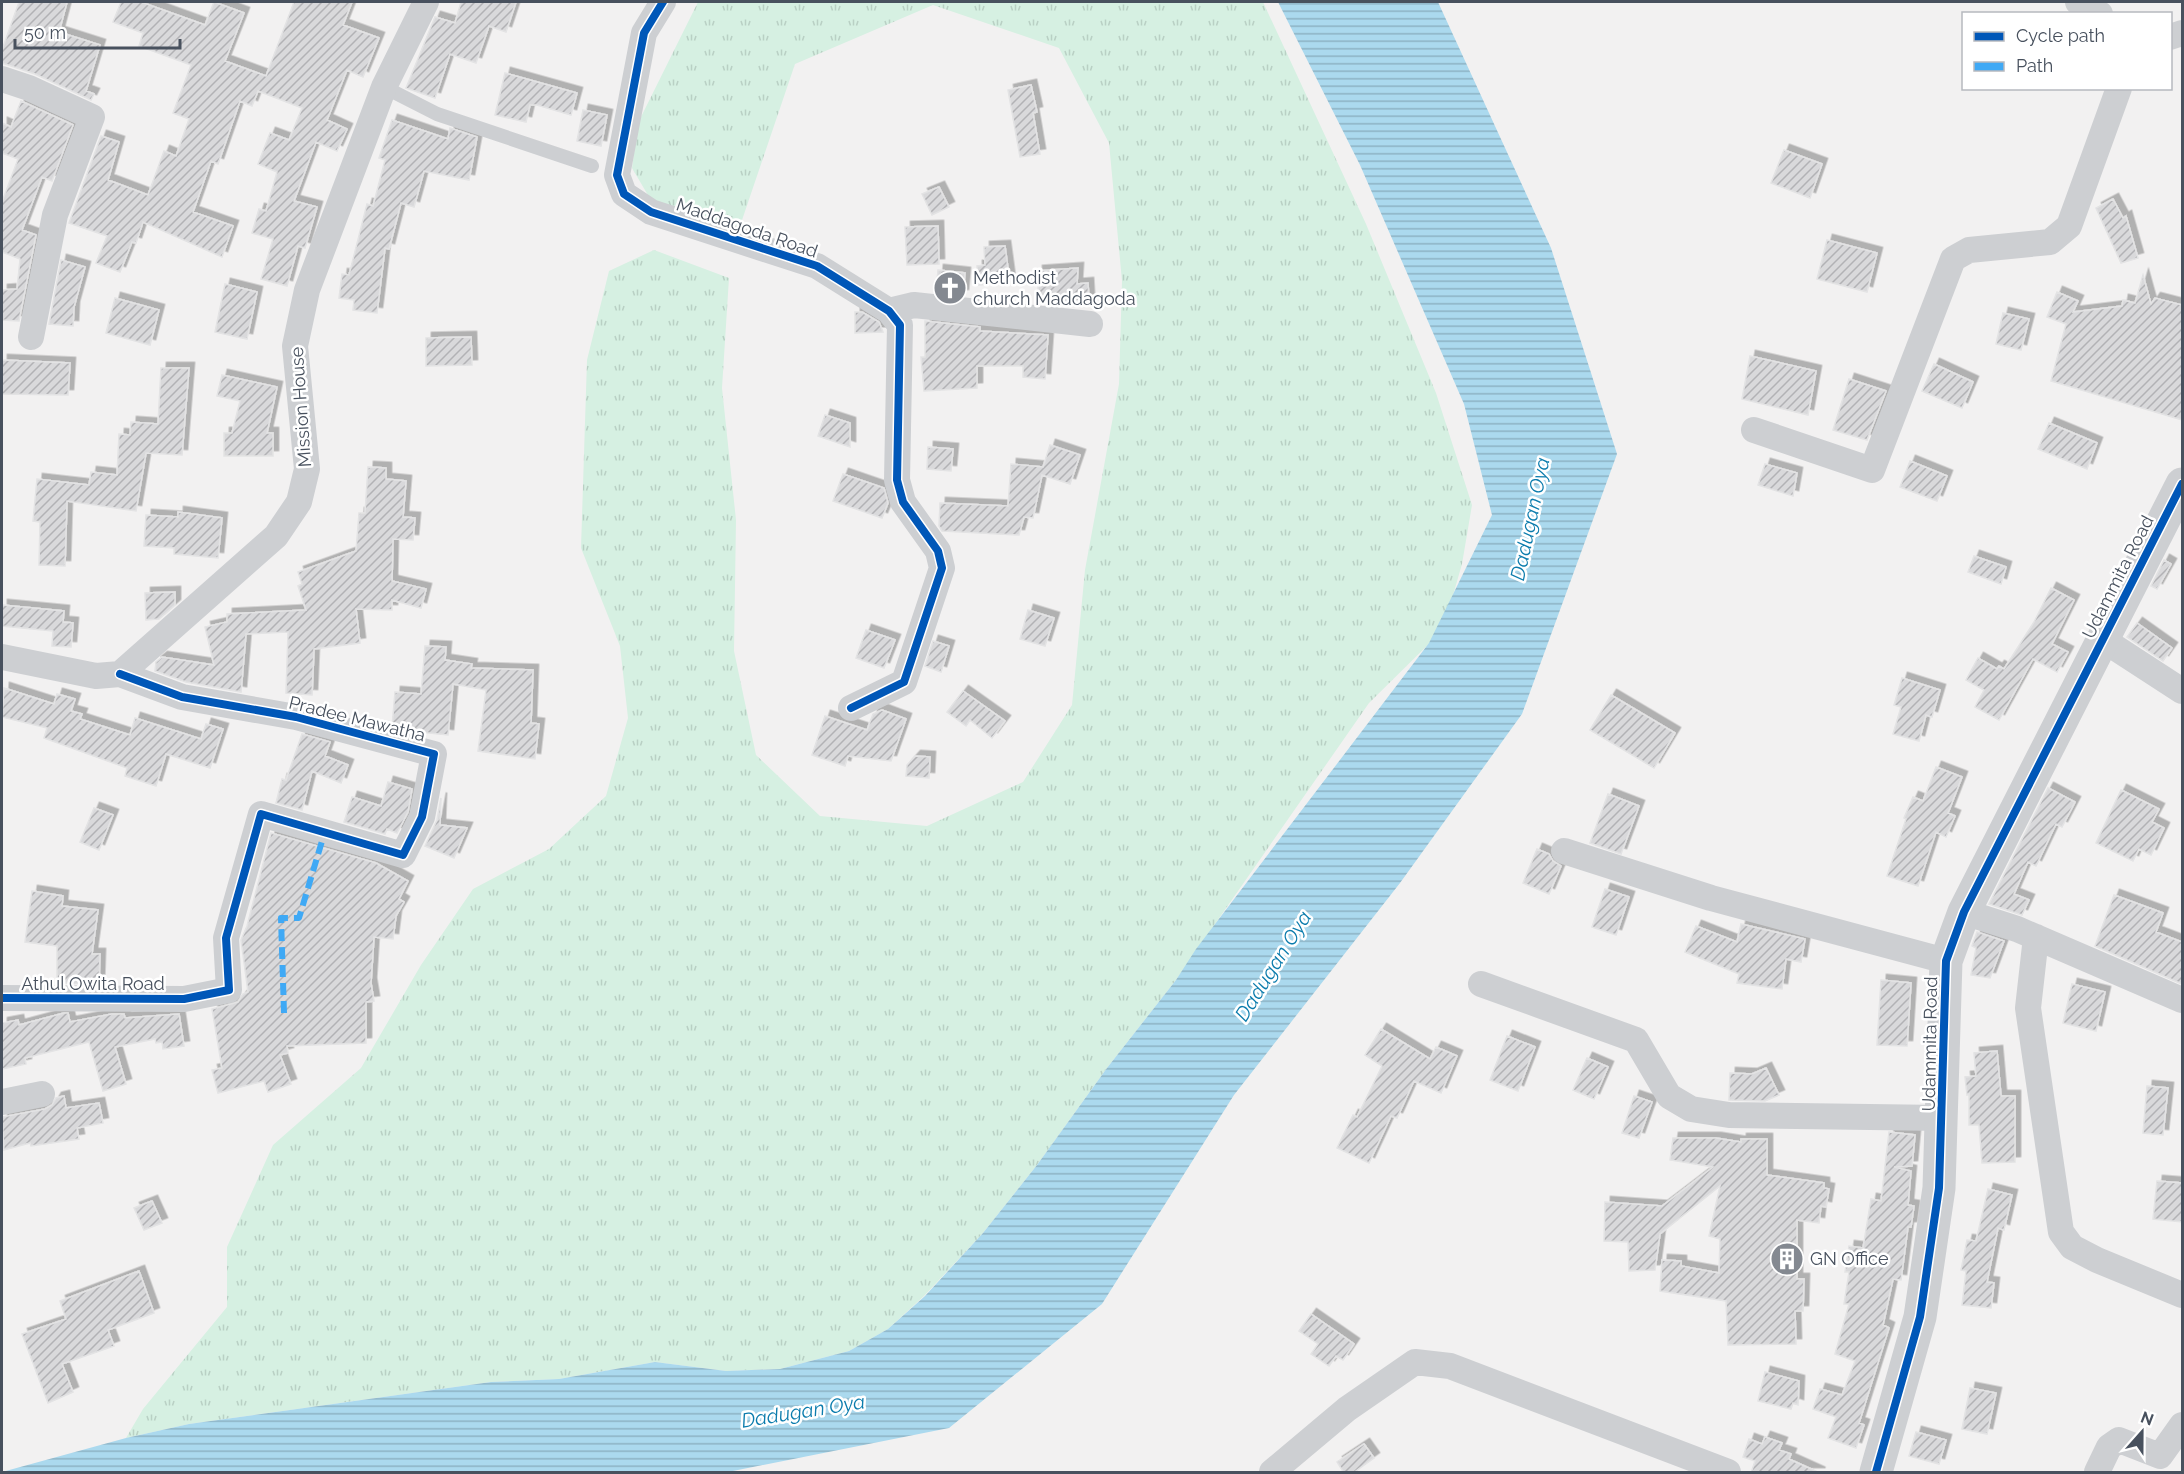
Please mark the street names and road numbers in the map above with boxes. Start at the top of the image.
street label: Maddagoda Road [674,193,821,262]
street label: Mission House [286,346,315,468]
street label: Udammita Road [2078,512,2158,642]
street label: Pradee Mawatha [287,691,428,746]
street label: Athul Owita Road [21,973,165,994]
street label: Udammita Road [1918,976,1941,1112]

